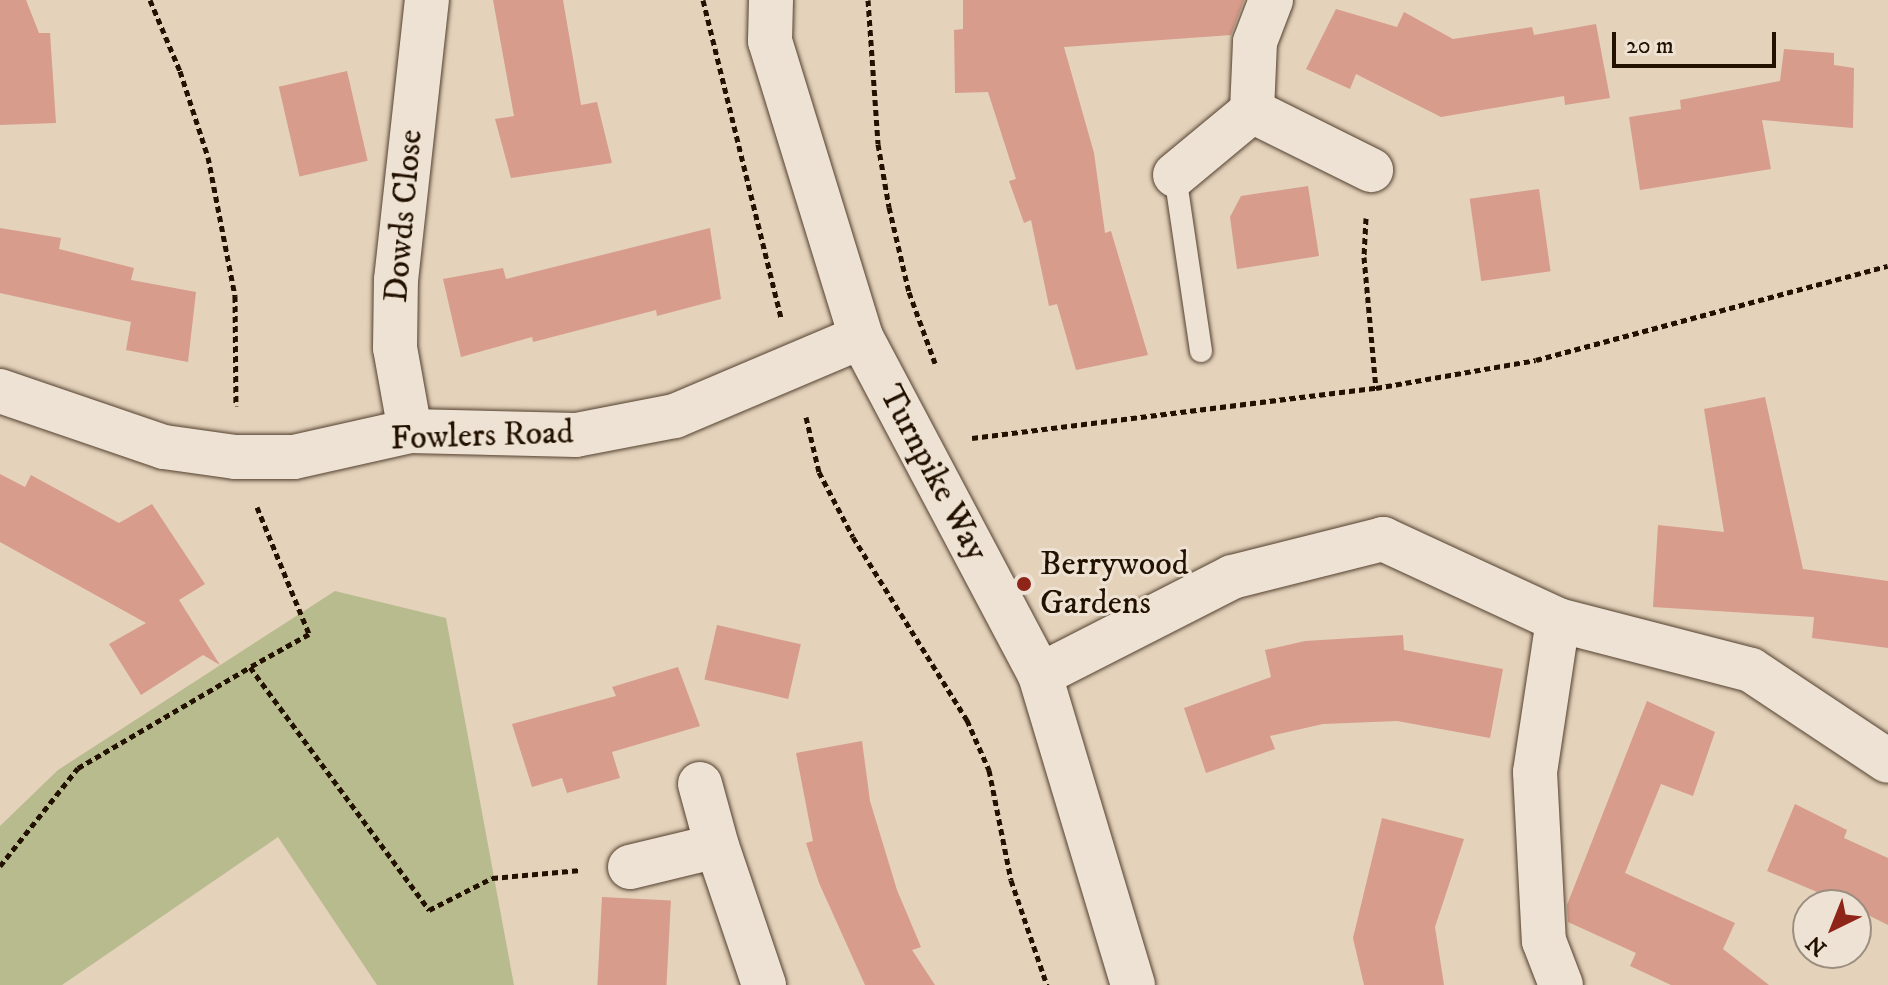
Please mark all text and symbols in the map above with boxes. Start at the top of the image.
scale bar [1616,16,1780,66]
text: 20 m [1626,31,1674,61]
street label: Dowds Close [376,128,432,304]
street label: Turnpike Way [870,378,996,568]
street label: Fowlers Road [390,412,574,460]
place label: Berrywood Gardens [1040,544,1189,624]
marker: Berrywood Gardens [1015,575,1033,593]
north arrow [1792,889,1872,969]
text: N [1801,929,1832,961]

